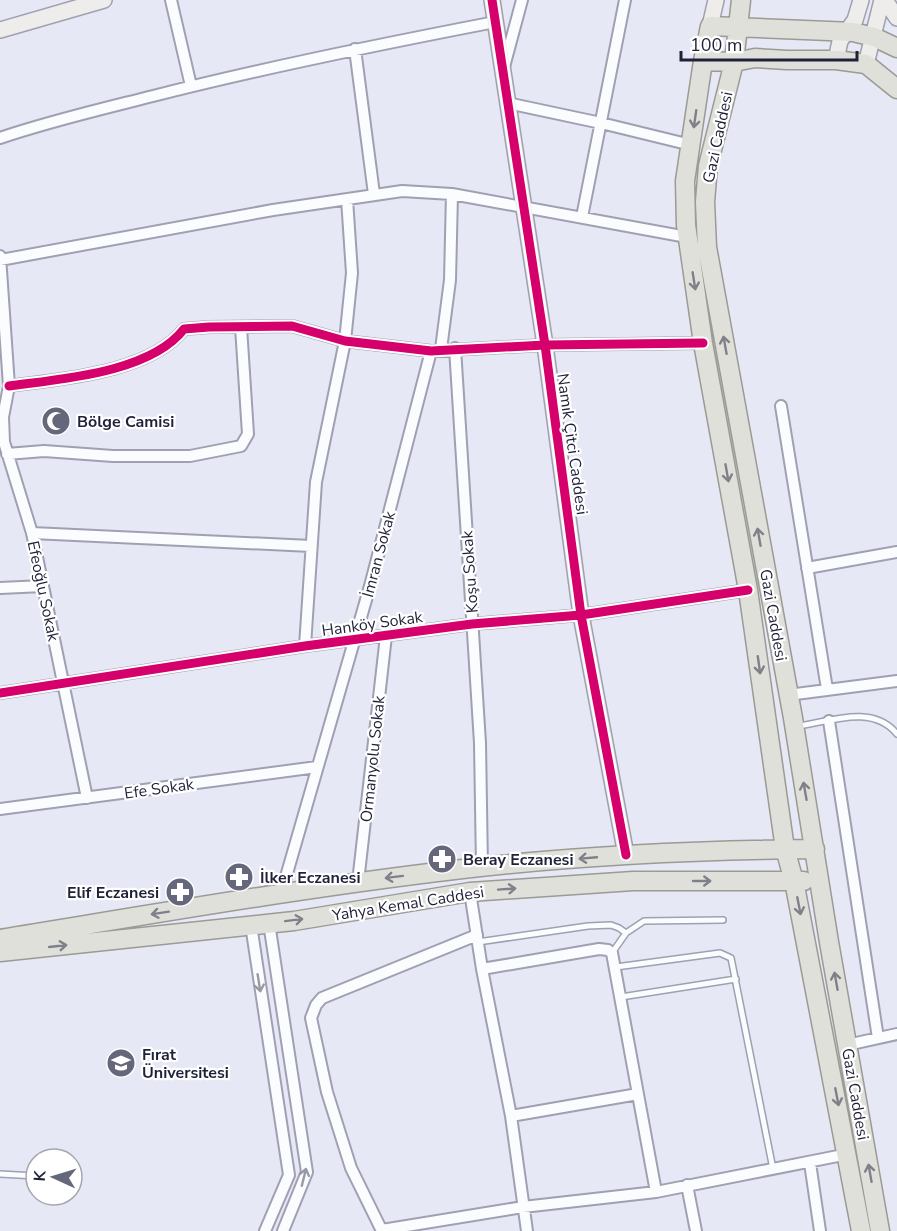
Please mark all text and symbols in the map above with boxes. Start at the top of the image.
scale bar [681,24,856,62]
text: 100 m [690,33,742,57]
street label: Gazi Caddesi [698,89,738,185]
one-way arrow [689,108,700,128]
one-way arrow [688,270,699,290]
one-way arrow [719,336,730,356]
street label: Namık Çitci Caddesi [551,372,593,516]
mosque icon: Bölge Camisi [40,405,72,437]
place label: Bölge Camisi [77,411,174,433]
one-way arrow [722,463,733,482]
street label: İmran Sokak [357,508,401,600]
one-way arrow [754,528,765,547]
street label: Koşu Sokak [456,529,484,614]
street label: Efeoğlu Sokak [22,539,65,644]
street label: Gazi Caddesi [754,568,792,663]
street label: Hanköy Sokak [320,606,425,642]
one-way arrow [753,655,764,675]
street label: Ormanyolu Sokak [355,694,391,823]
street label: Efe Sokak [123,773,196,805]
one-way arrow [799,782,810,801]
pharmacy icon: Beray Eczanesi [426,843,458,875]
place label: Beray Eczanesi [463,849,574,871]
one-way arrow [579,853,599,864]
pharmacy icon: İlker Eczanesi [223,861,255,893]
place label: İlker Eczanesi [260,867,361,889]
one-way arrow [385,872,405,883]
one-way arrow [692,875,712,887]
pharmacy icon: Elif Eczanesi [164,876,196,908]
street label: Yahya Kemal Caddesi [330,881,486,927]
place label: Elif Eczanesi [67,882,159,904]
one-way arrow [497,883,517,894]
one-way arrow [794,895,805,915]
one-way arrow [151,908,170,919]
one-way arrow [283,914,303,925]
one-way arrow [48,940,68,951]
one-way arrow [830,972,841,992]
one-way arrow [254,973,265,993]
place label: Fırat Üniversitesi [142,1044,229,1084]
school or university icon: Fırat Üniversitesi [105,1047,137,1079]
street label: Gazi Caddesi [836,1047,874,1142]
one-way arrow [832,1087,843,1106]
north arrow [24,1147,84,1207]
one-way arrow [864,1164,875,1184]
one-way arrow [298,1168,310,1187]
text: K [29,1169,51,1182]

